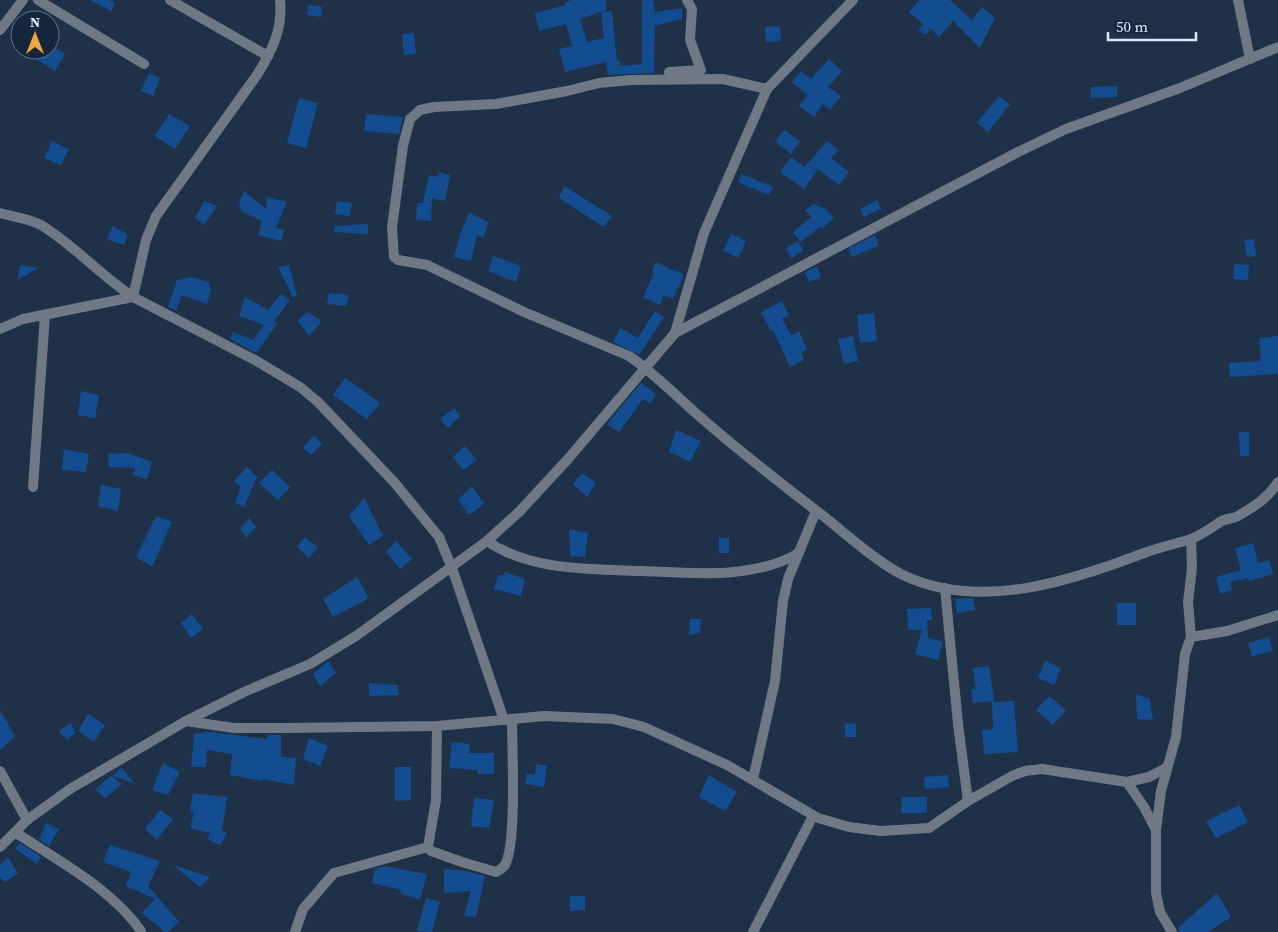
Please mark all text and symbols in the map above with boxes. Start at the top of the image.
north arrow [10,10,60,60]
scale bar [1108,10,1196,42]
text: N [30,12,40,32]
text: 50 m [1116,16,1148,37]

